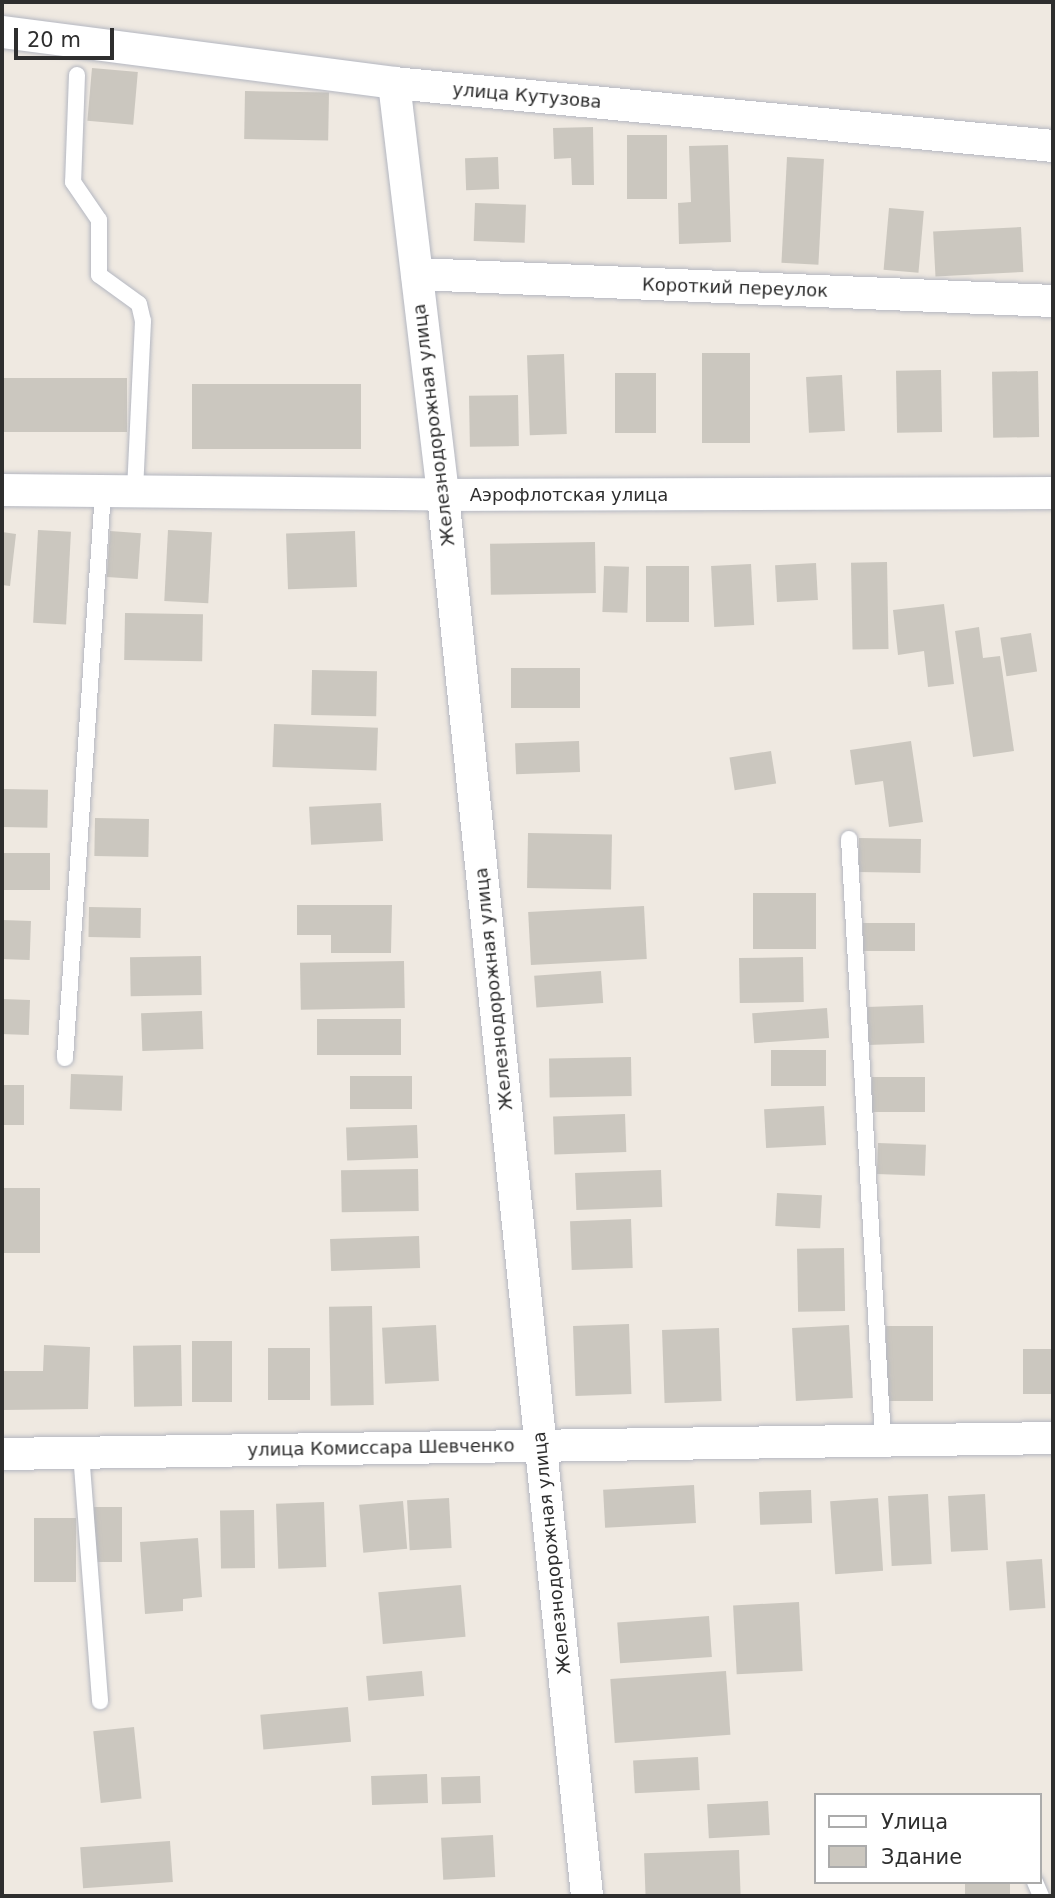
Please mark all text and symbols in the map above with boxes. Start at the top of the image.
scale bar [18,14,117,58]
text: 20 m [27,28,81,52]
street label: улица Кутузова [452,79,602,113]
street label: Короткий переулок [642,274,828,302]
street label: Железнодорожная улица [408,303,460,547]
street label: Аэрофлотская улица [470,484,668,506]
street label: Железнодорожная улица [471,867,517,1111]
street label: Железнодорожная улица [529,1431,575,1675]
street label: улица Комиссара Шевченко [247,1435,515,1461]
legend [814,1793,1041,1884]
text: Улица [881,1810,948,1834]
text: Здание [881,1845,962,1869]

